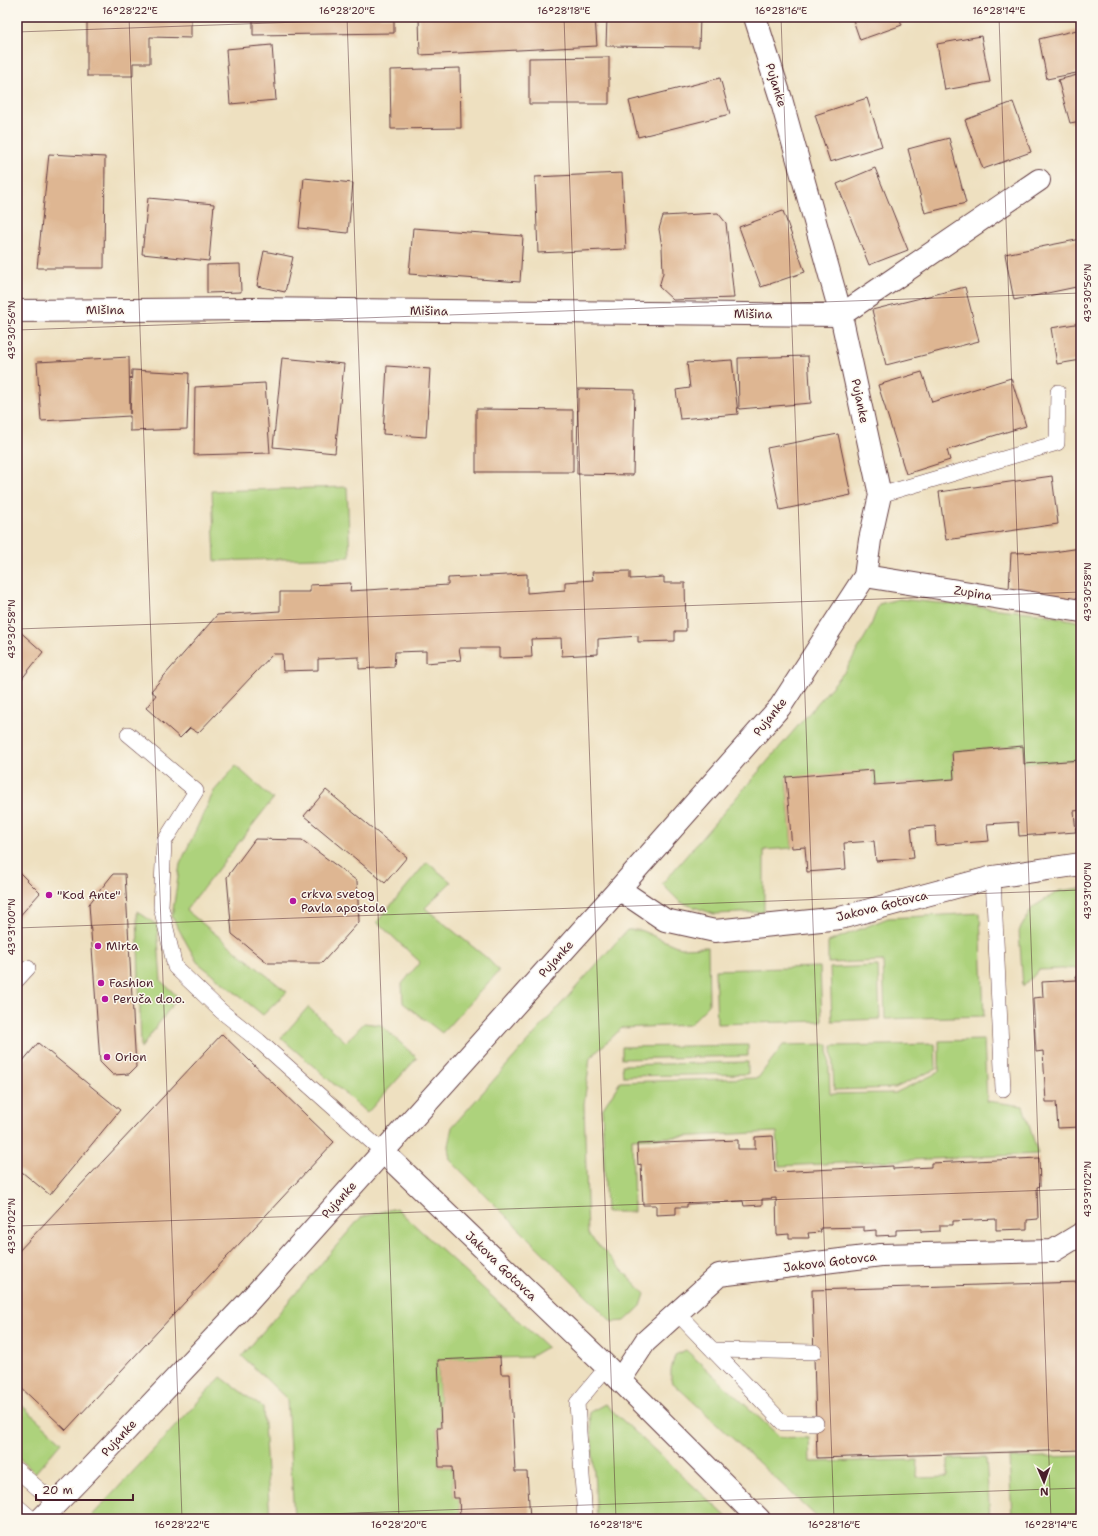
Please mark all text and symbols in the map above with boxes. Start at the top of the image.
text: 16°28'22"E [102,4,158,17]
text: 16°28'20"E [319,4,375,17]
text: 16°28'18"E [537,4,591,17]
text: 16°28'16"E [755,4,807,17]
text: 16°28'14"E [973,4,1025,17]
street label: Pujanke [762,61,790,109]
text: 43°30'56"N [1081,264,1094,322]
text: 43°30'56"N [5,301,18,359]
street label: Mišina [86,302,125,318]
street label: Mišina [410,303,449,319]
street label: Mišina [734,306,773,322]
street label: Pujanke [848,377,873,425]
text: 43°30'58"N [1081,562,1094,622]
street label: Zupina [953,582,994,604]
text: 43°30'58"N [5,599,18,659]
street label: Pujanke [750,694,790,739]
text: 43°31'00"N [1081,862,1094,920]
place label: crkva svetog Pavla apostola [301,886,387,916]
place label: "Kod Ante" [57,887,121,903]
street label: Jakova Gotovca [835,887,930,925]
marker: "Kod Ante" [44,890,54,900]
marker: crkva svetog Pavla apostola [288,896,298,906]
text: 43°31'00"N [5,898,18,956]
street label: Pujanke [535,937,577,981]
place label: Mirta [106,938,139,954]
marker: Mirta [93,941,103,951]
place label: Fashion [109,975,153,991]
marker: Fashion [96,978,106,988]
place label: Peruča d.o.o. [113,991,185,1007]
marker: Peruča d.o.o. [100,994,110,1004]
place label: Orion [115,1049,147,1065]
marker: Orion [102,1052,112,1062]
text: 43°31'02"N [1081,1161,1094,1217]
street label: Pujanke [318,1178,360,1222]
text: 43°31'02"N [5,1198,18,1254]
street label: Jakova Gotovca [462,1228,541,1305]
street label: Jakova Gotovca [783,1248,878,1276]
street label: Pujanke [98,1416,140,1460]
north arrow [1024,1462,1064,1502]
scale bar [36,1476,133,1502]
text: 20 m [42,1482,73,1498]
text: N [1039,1484,1049,1499]
text: 16°28'22"E [154,1518,210,1531]
text: 16°28'20"E [371,1518,427,1531]
text: 16°28'18"E [589,1518,643,1531]
text: 16°28'16"E [808,1518,860,1531]
text: 16°28'14"E [1025,1518,1077,1531]

